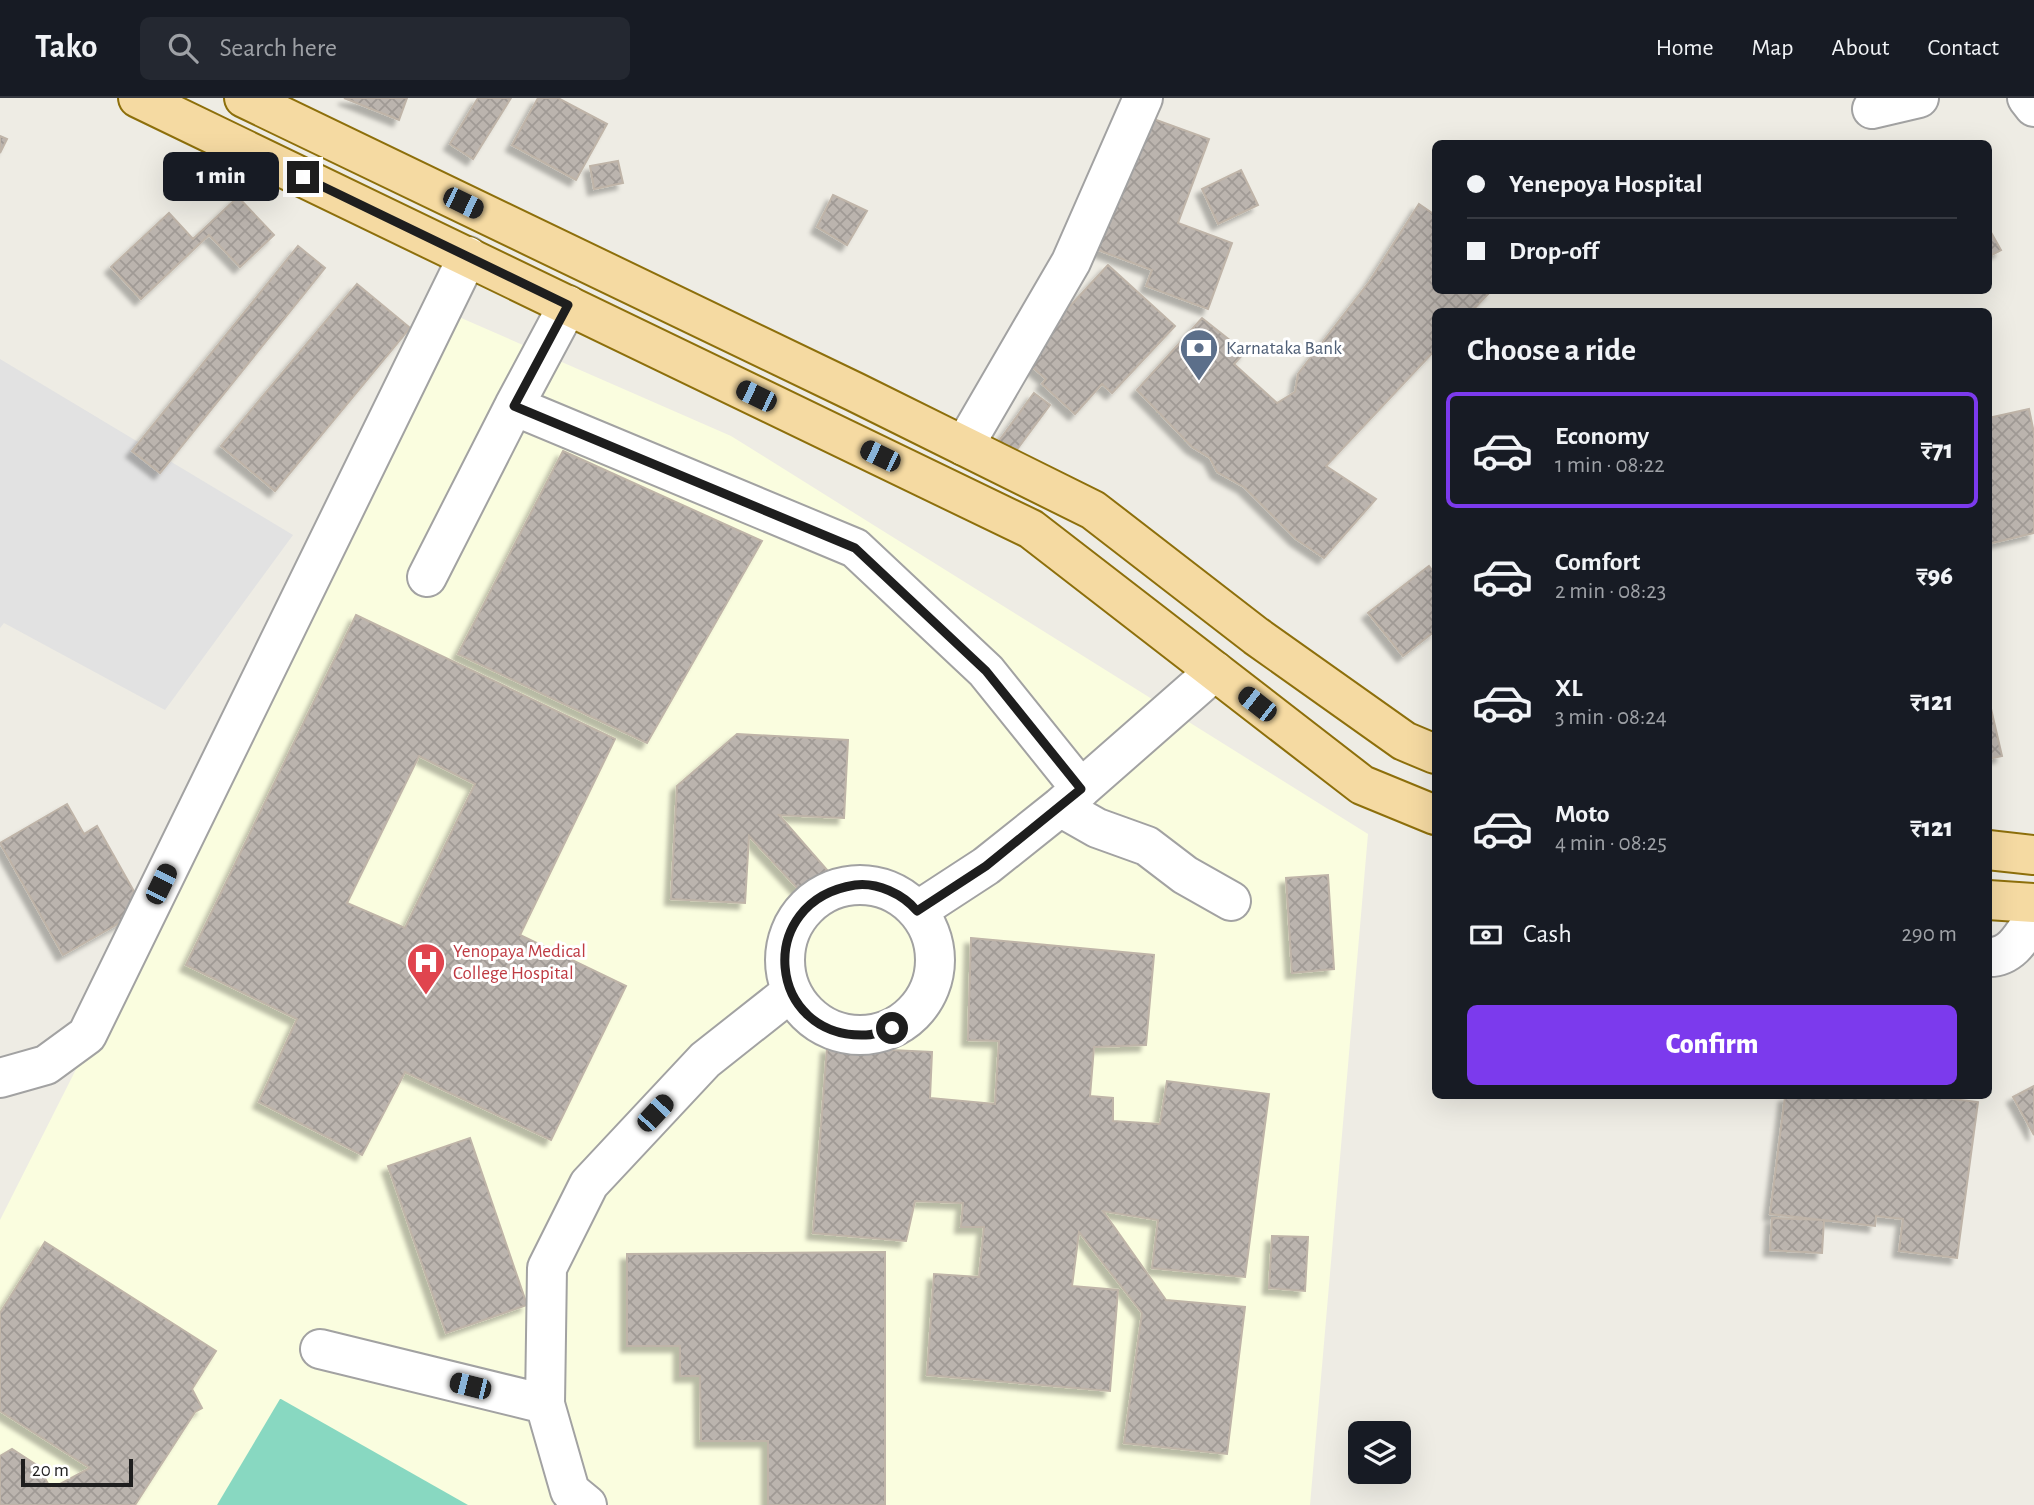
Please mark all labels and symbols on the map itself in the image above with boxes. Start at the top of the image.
callout: 1 min [163,153,278,202]
route end [287,161,319,193]
car [440,184,487,222]
bank icon: Karnataka Bank [1178,327,1220,382]
place label: Karnataka Bank [1226,339,1342,358]
car [733,377,780,415]
car [857,437,904,475]
car [1234,683,1281,725]
car [143,861,180,907]
hospital icon: Yenopaya Medical College Hospital [405,941,447,996]
place label: Yenopaya Medical College Hospital [453,942,586,983]
route start [876,1012,908,1044]
car [633,1090,678,1136]
car [448,1371,493,1401]
scale bar [21,1456,133,1488]

